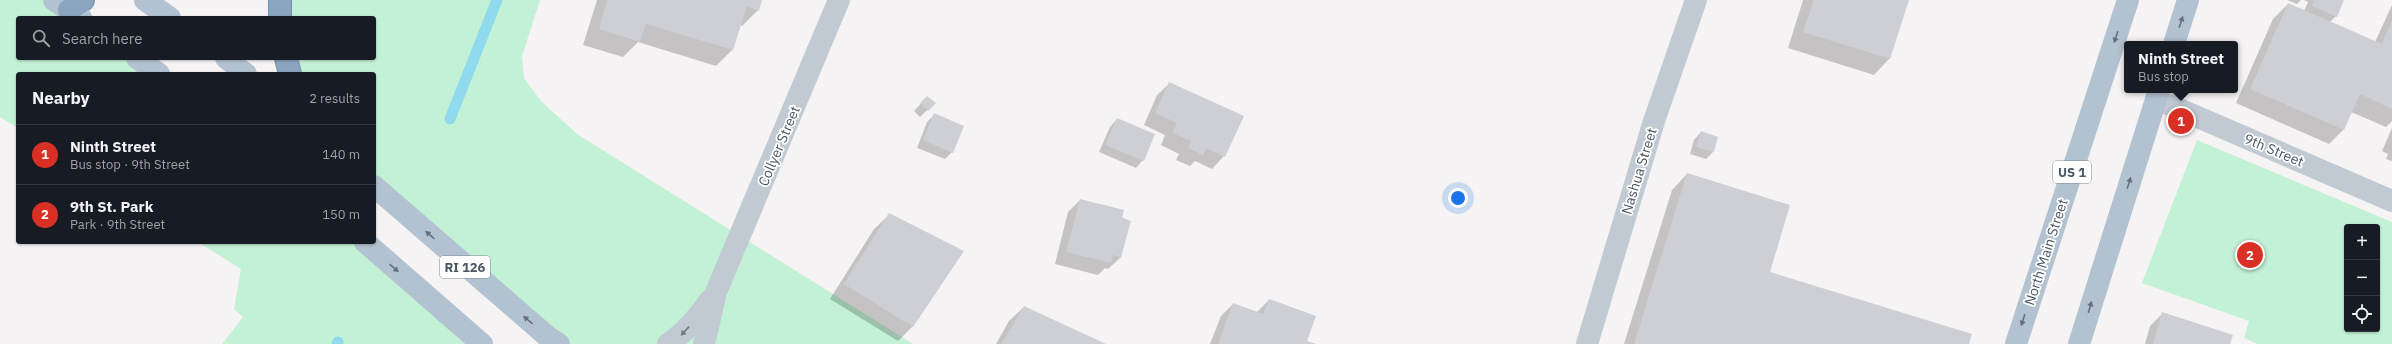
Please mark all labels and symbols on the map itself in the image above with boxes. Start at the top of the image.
one-way arrow [2178,16,2184,28]
one-way arrow [2113,31,2119,43]
street label: Collyer Street [754,103,804,189]
pin: 1 [2168,106,2194,136]
street label: Nashua Street [1617,126,1661,216]
street label: 9th Street [2241,129,2307,171]
road number: US 1 [2053,161,2091,183]
one-way arrow [2126,176,2132,188]
your location [1448,188,1468,208]
street label: North Main Street [2020,196,2072,308]
one-way arrow [424,231,435,240]
pin: 2 [2237,240,2263,270]
road number: RI 126 [440,256,490,278]
one-way arrow [389,263,399,272]
one-way arrow [2087,300,2093,312]
one-way arrow [2020,315,2026,327]
one-way arrow [523,316,533,325]
one-way arrow [681,326,690,336]

